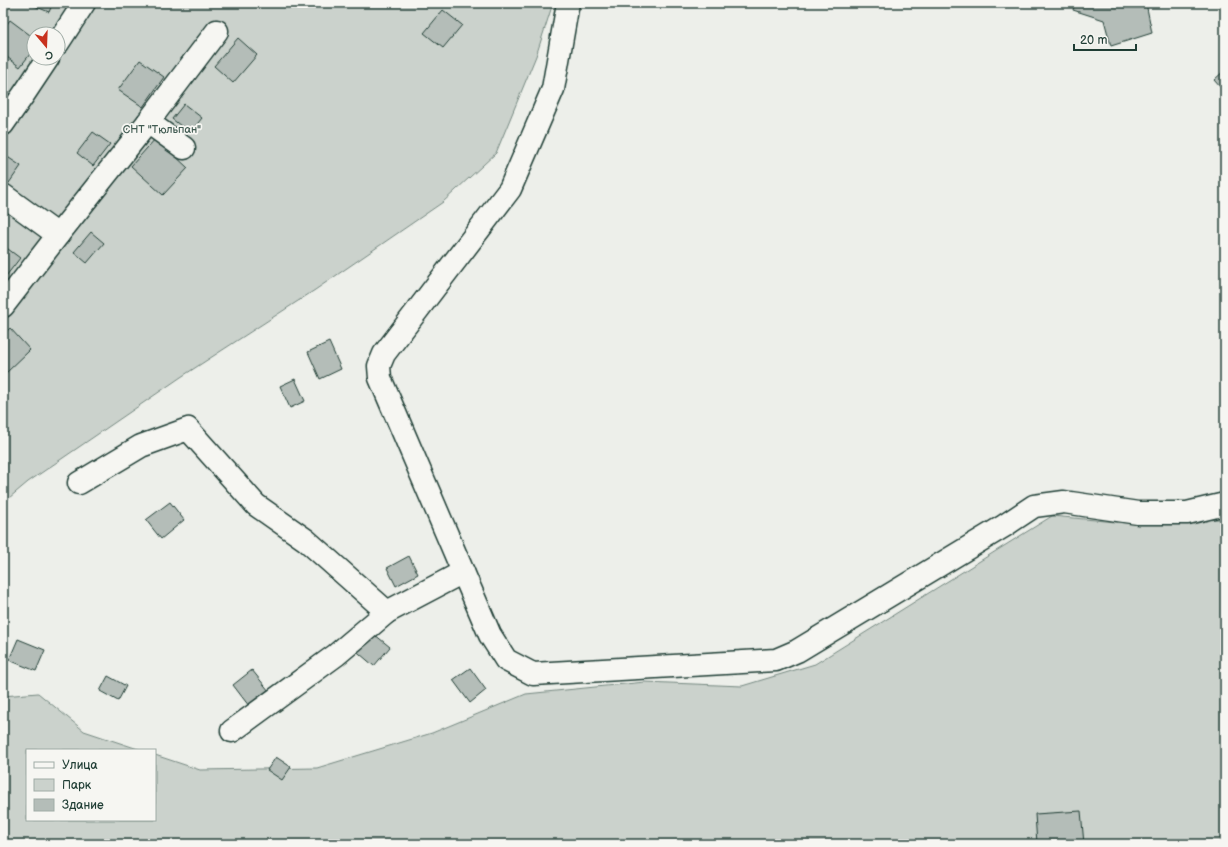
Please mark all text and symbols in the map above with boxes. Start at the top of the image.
north arrow [26,26,66,66]
scale bar [1074,26,1136,52]
text: 20 m [1080,33,1107,48]
text: С [43,48,55,62]
park label: СНТ "Тюльпан" [123,123,201,136]
legend [26,749,156,821]
text: Улица [62,758,98,773]
text: Парк [62,778,92,793]
text: Здание [62,798,104,813]

